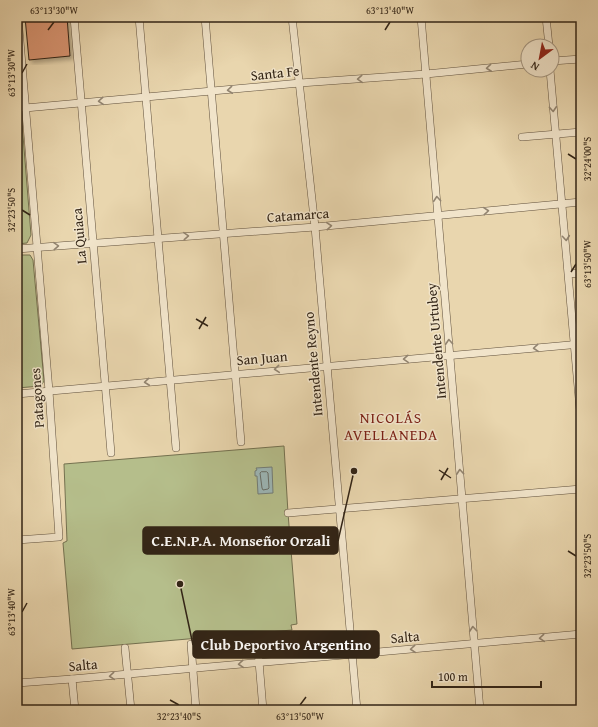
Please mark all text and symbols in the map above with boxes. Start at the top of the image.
text: 63°13'30"W [30,3,78,18]
text: 63°13'40"W [366,3,414,18]
north arrow [520,38,560,78]
text: 63°13'30"W [4,49,19,97]
text: N [527,57,542,75]
street label: Santa Fe [250,60,301,85]
one-way arrow [486,63,492,72]
one-way arrow [357,74,363,83]
one-way arrow [227,86,233,95]
one-way arrow [98,97,104,106]
one-way arrow [549,106,558,112]
text: 32°24'00"S [580,137,595,181]
text: 32°23'50"S [4,188,19,232]
one-way arrow [432,196,441,202]
street label: Catamarca [266,203,330,227]
street label: La Quiaca [67,207,91,265]
one-way arrow [483,207,490,216]
one-way arrow [326,221,332,230]
one-way arrow [183,232,189,241]
one-way arrow [561,235,570,241]
text: 63°13'50"W [580,240,595,288]
one-way arrow [53,242,59,251]
street label: Intendente Urtubey [421,282,451,400]
street label: Intendente Reyno [298,311,328,417]
one-way arrow [444,339,453,345]
one-way arrow [533,343,539,352]
street label: San Juan [236,346,288,370]
one-way arrow [403,355,409,364]
one-way arrow [274,365,280,374]
street label: Patagones [25,367,49,429]
one-way arrow [144,377,150,386]
district label: NICOLÁS AVELLANEDA [344,407,438,445]
one-way arrow [456,469,465,475]
callout: C.E.N.P.A. Monseñor Orzali [143,527,338,554]
text: C.E.N.P.A. Monseñor Orzali [152,530,331,551]
text: 32°23'50"S [580,534,595,578]
text: 63°13'40"W [4,588,19,636]
street label: Salta [390,626,421,648]
one-way arrow [469,626,478,632]
callout: Club Deportivo Argentino [193,631,379,658]
one-way arrow [539,633,545,642]
text: Club Deportivo Argentino [201,634,371,655]
one-way arrow [410,645,416,654]
street label: Salta [68,654,99,676]
one-way arrow [238,660,244,669]
scale bar [432,663,541,689]
text: 100 m [438,668,468,685]
one-way arrow [109,671,115,680]
text: 32°23'40"S [157,709,201,724]
text: 63°13'50"W [276,709,324,724]

